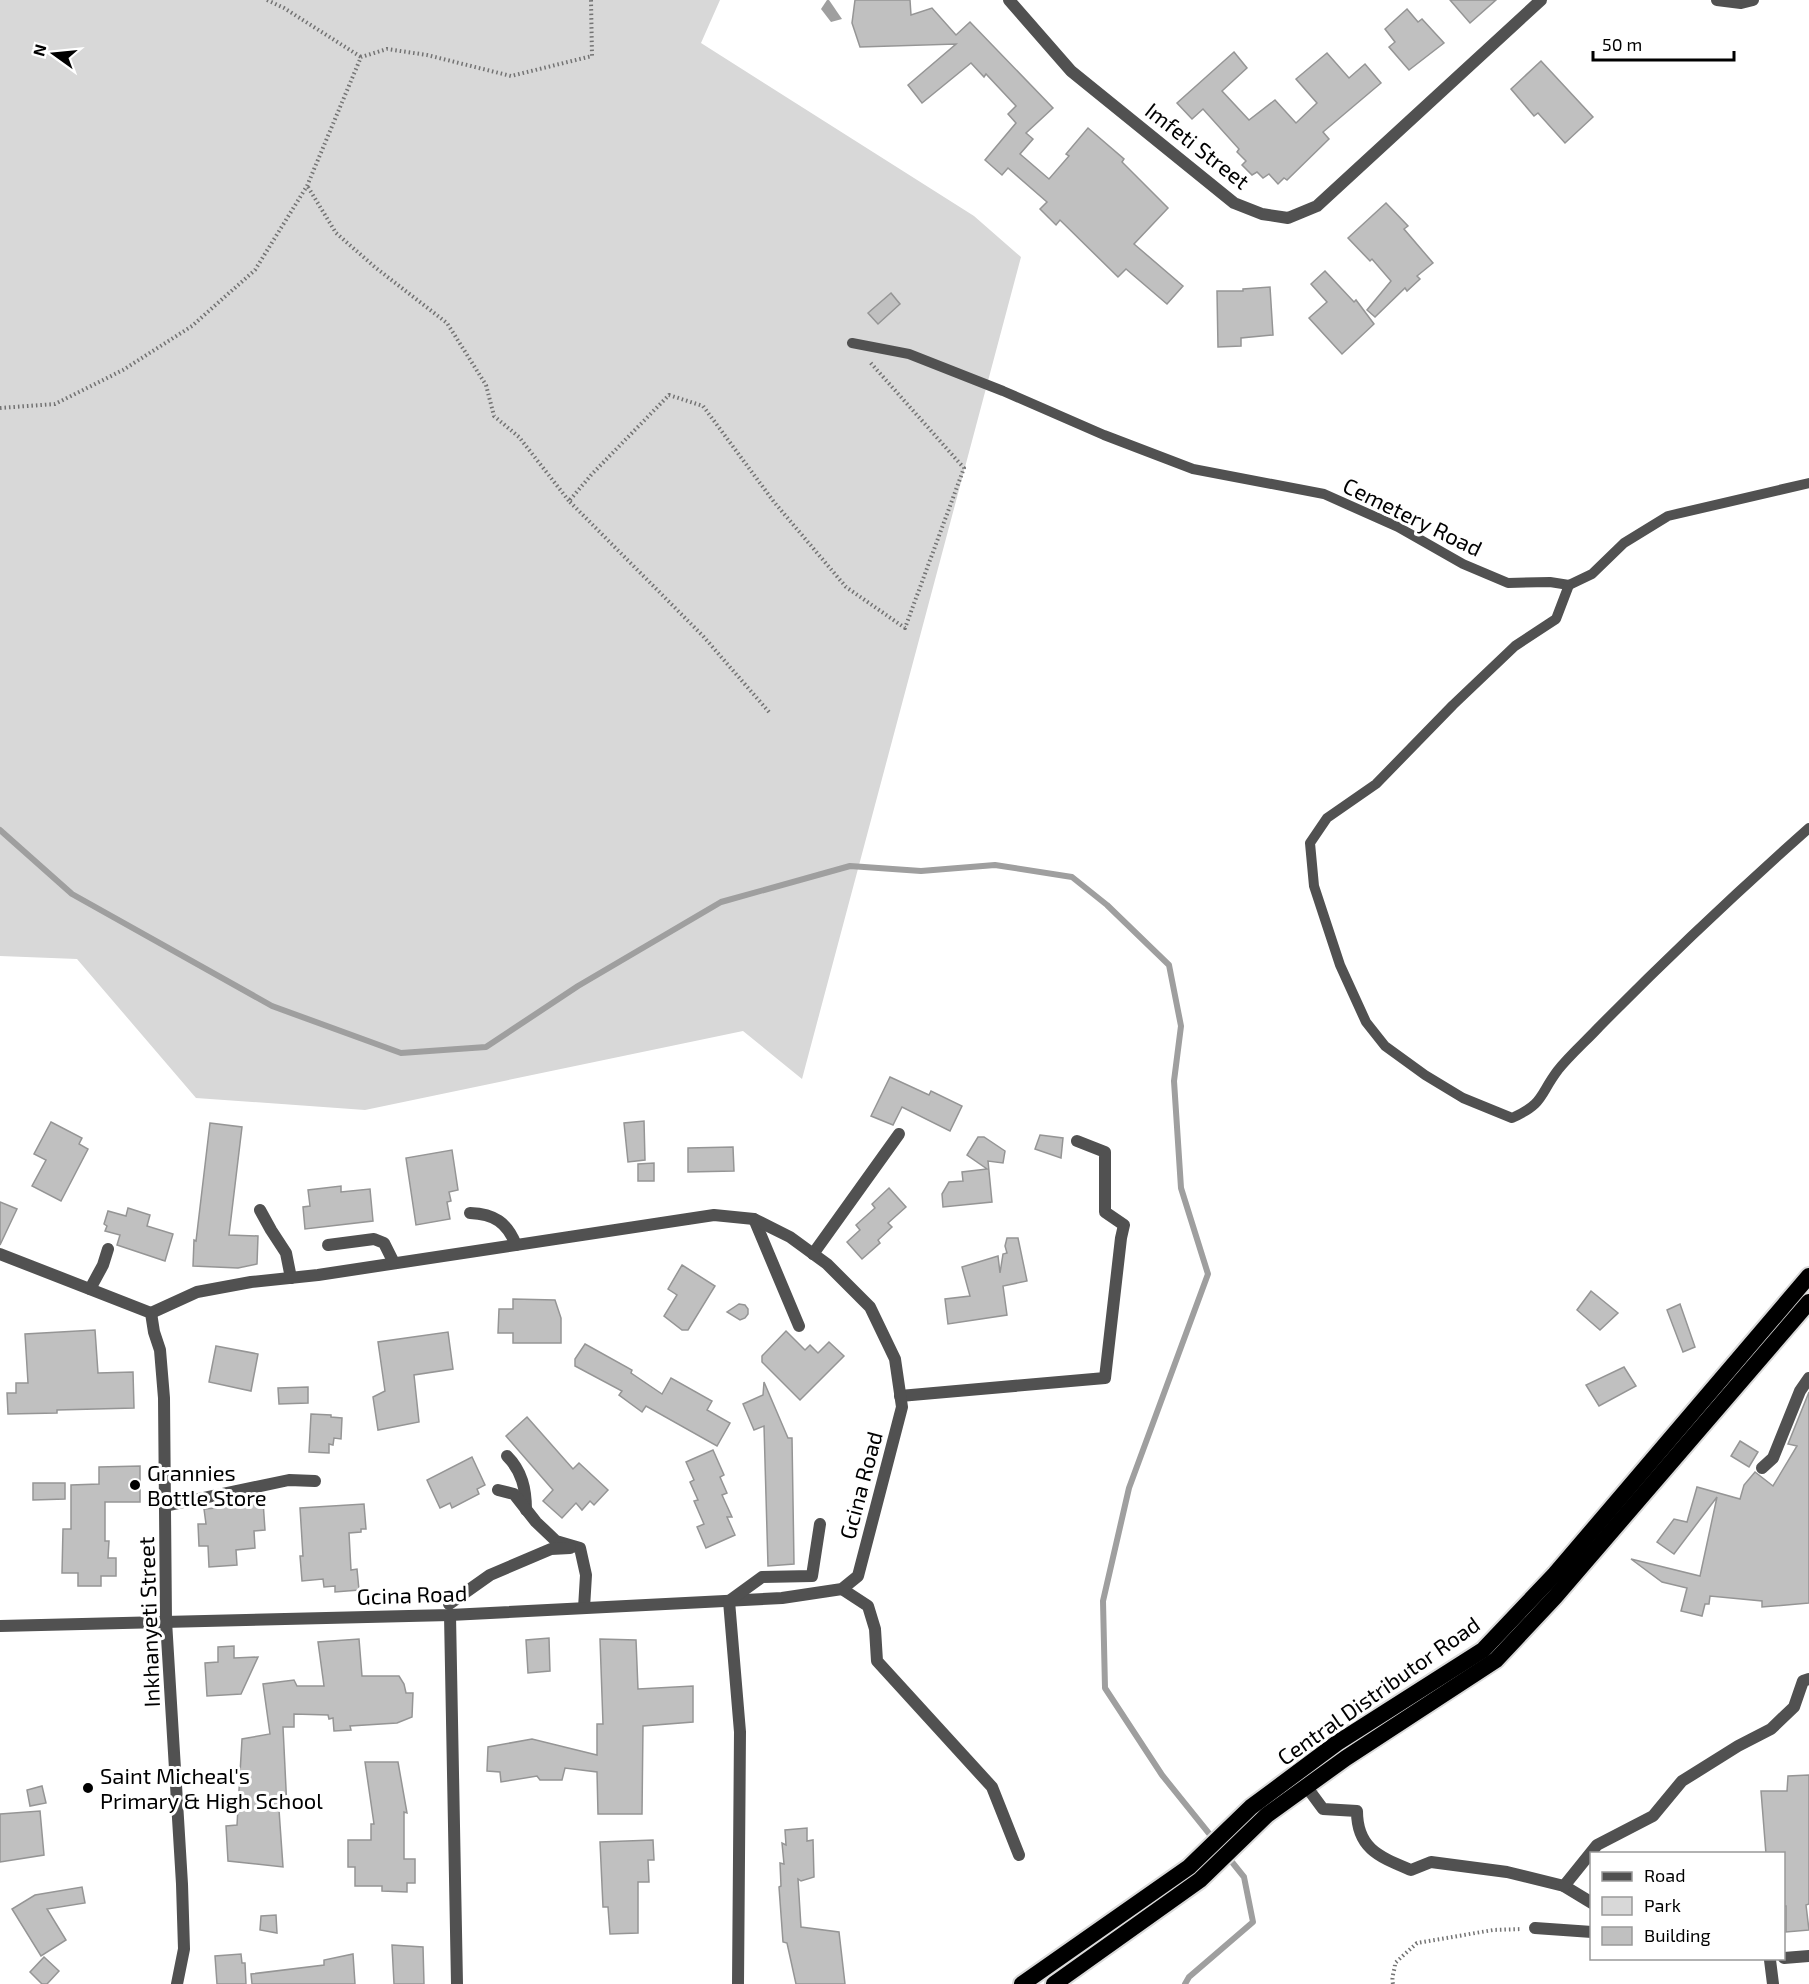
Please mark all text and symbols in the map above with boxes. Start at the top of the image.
north arrow [24,24,84,84]
scale bar [1593,24,1734,62]
text: 50 m [1602,33,1642,55]
text: N [28,42,50,58]
street label: Imfeti Street [1141,96,1255,194]
street label: Cemetery Road [1339,471,1487,561]
street label: Gcina Road [833,1428,887,1542]
place label: Grannies Bottle Store [147,1459,267,1510]
marker: Grannies Bottle Store [128,1478,142,1492]
street label: Inkhanyeti Street [132,1536,164,1708]
street label: Gcina Road [356,1579,468,1609]
street label: Central Distributor Road [1272,1610,1484,1770]
place label: Saint Micheal's Primary & High School [100,1762,323,1813]
marker: Saint Micheal's Primary & High School [81,1781,95,1795]
legend [1590,1852,1785,1960]
text: Road [1644,1864,1685,1886]
text: Park [1644,1894,1681,1916]
text: Building [1644,1924,1711,1946]

